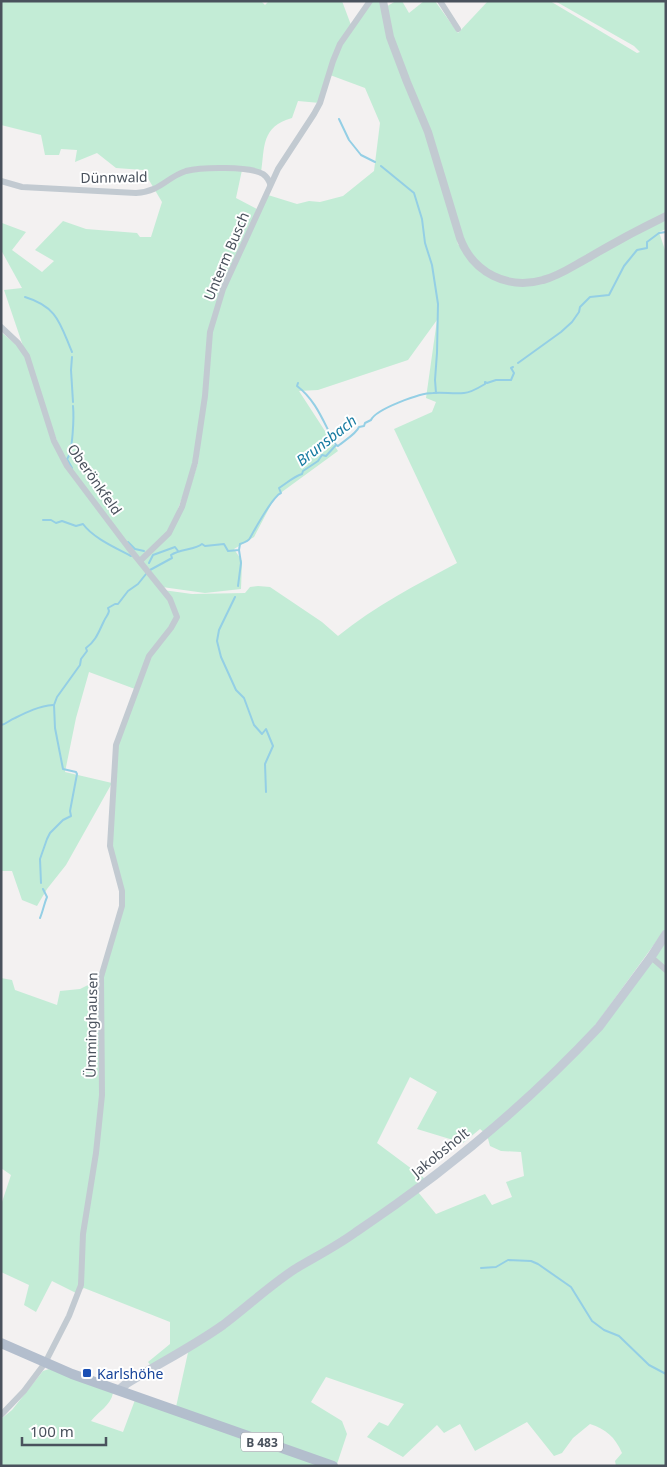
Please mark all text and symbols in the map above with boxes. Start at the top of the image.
street label: Dünnwald [80,167,148,187]
street label: Unterm Busch [199,209,253,303]
water label: Brunsbach [292,410,360,470]
street label: Oberönkfeld [64,440,126,518]
street label: Ümminghausen [81,972,101,1078]
street label: Jakobsholt [406,1123,473,1182]
place label: Karlshöhe [97,1364,163,1383]
marker: Karlshöhe [81,1367,93,1379]
scale bar [22,1414,106,1446]
text: 100 m [30,1421,74,1441]
road number: B 483 [241,1432,283,1451]

